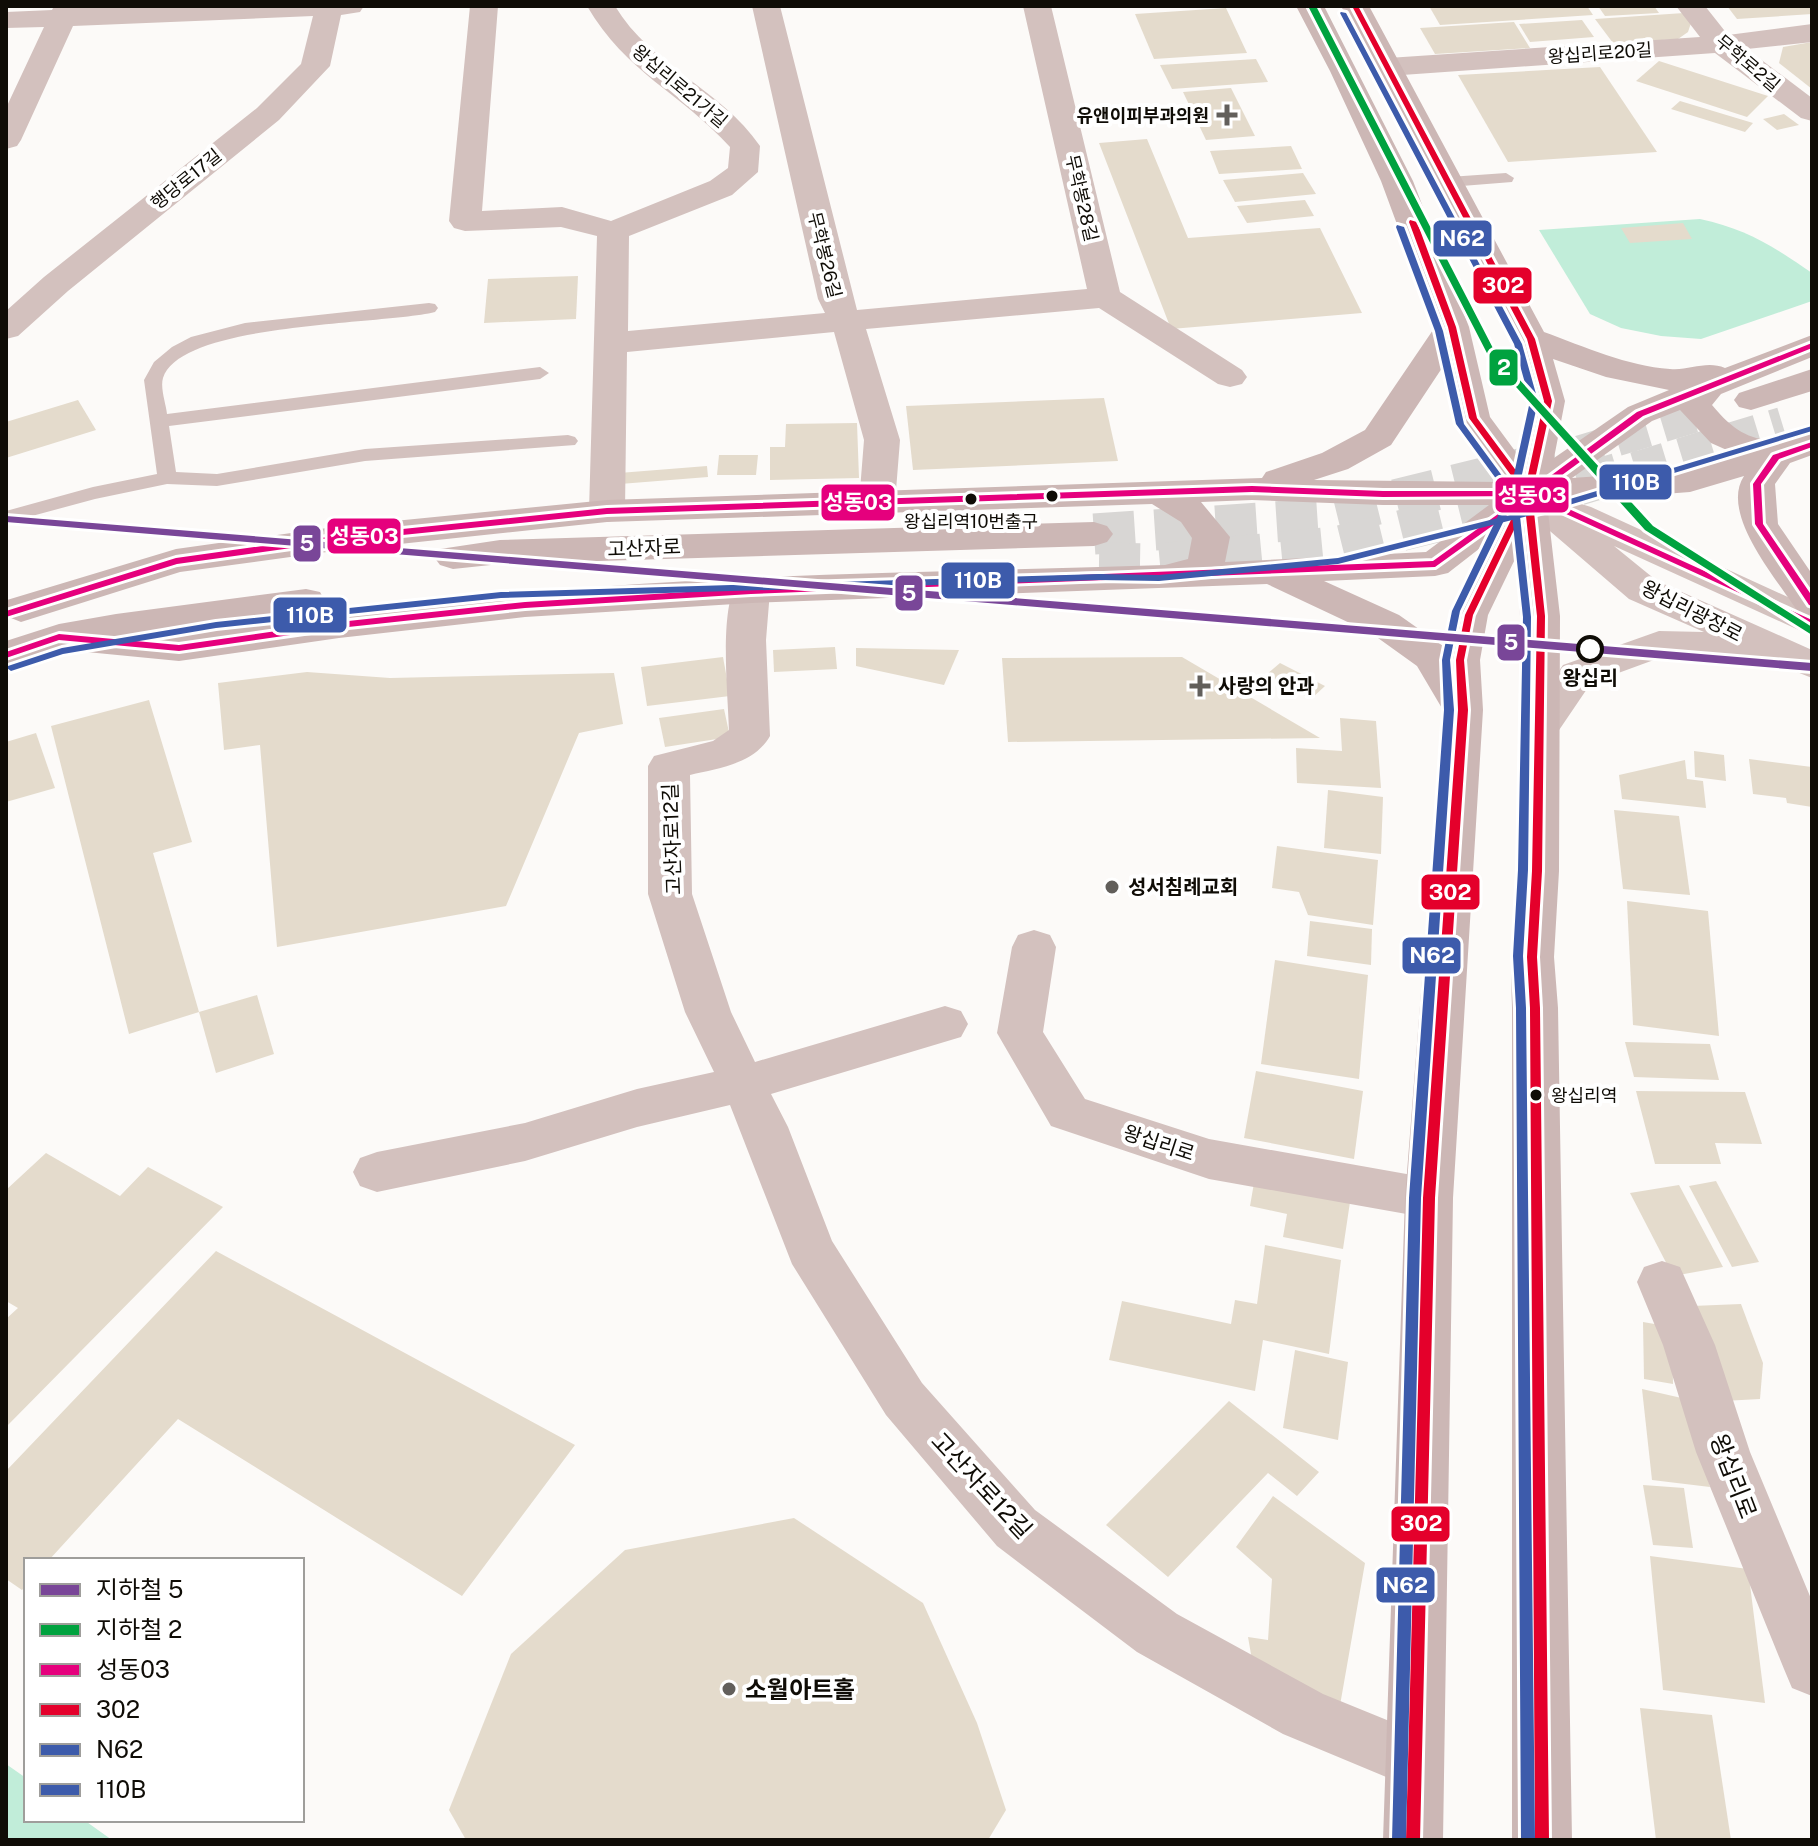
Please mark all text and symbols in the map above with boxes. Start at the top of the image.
street label: 무학로2길 [1712,30,1784,96]
street label: 왕십리로20길 [1547,39,1653,67]
street label: 왕십리로21가길 [628,40,732,132]
marker: 유앤이피부과의원 [1216,104,1238,126]
place label: 유앤이피부과의원 [1077,105,1209,126]
street label: 행당로17길 [147,144,225,214]
street label: 무학봉28길 [1062,152,1102,244]
street label: 무학봉26길 [804,210,846,300]
line badge: N62 [1432,219,1493,258]
text: N62 [1439,225,1485,251]
line badge: 302 [1472,266,1533,305]
text: 302 [1482,272,1524,298]
line badge: 2 [1488,348,1519,387]
text: 2 [1497,354,1511,380]
line badge: 110B [1598,463,1673,501]
text: 110B [1612,469,1660,495]
line badge: 성동03 [1494,476,1570,514]
text: 성동03 [1497,482,1567,508]
line badge: 성동03 [820,483,896,522]
unlabelled marker [1044,488,1060,504]
text: 성동03 [823,489,893,515]
marker: 왕십리역10번출구 [963,491,979,507]
place label: 왕십리역10번출구 [904,511,1038,532]
line badge: 성동03 [326,517,402,555]
text: 성동03 [329,523,399,549]
line badge: 5 [292,524,322,563]
text: 5 [300,530,314,556]
street label: 고산자로 [607,535,681,561]
line badge: 110B [940,561,1016,600]
text: 110B [954,567,1002,593]
line badge: 5 [894,574,924,612]
street label: 왕십리광장로 [1637,575,1747,647]
text: 5 [902,580,916,606]
line badge: 110B [272,596,348,634]
text: 110B [286,602,334,628]
line badge: 5 [1496,623,1526,662]
text: 5 [1504,629,1518,655]
marker: 왕십리 [1577,636,1603,662]
place label: 왕십리 [1562,666,1618,690]
place label: 사랑의 안과 [1218,674,1315,698]
marker: 사랑의 안과 [1189,675,1211,697]
street label: 고산자로12길 [658,783,686,895]
line badge: 302 [1420,873,1481,911]
place label: 성서침례교회 [1128,875,1238,899]
marker: 성서침례교회 [1103,878,1121,896]
text: 302 [1429,879,1471,905]
line badge: N62 [1401,936,1462,975]
text: N62 [1409,942,1455,968]
place label: 왕십리역 [1551,1085,1617,1106]
marker: 왕십리역 [1528,1087,1544,1103]
street label: 왕십리로 [1120,1120,1198,1166]
street label: 고산자로12길 [926,1426,1038,1544]
street label: 왕십리로 [1705,1430,1763,1522]
line badge: 302 [1390,1505,1451,1543]
text: 302 [1400,1510,1442,1536]
legend [24,1558,304,1822]
line badge: N62 [1375,1566,1436,1604]
text: N62 [1382,1572,1428,1598]
text: 지하철 5 [96,1575,183,1603]
text: 지하철 2 [96,1615,182,1643]
text: 성동03 [96,1655,170,1683]
place label: 소월아트홀 [745,1675,855,1703]
marker: 소월아트홀 [720,1680,738,1698]
text: 302 [96,1695,140,1723]
text: N62 [96,1735,143,1763]
text: 110B [96,1775,146,1803]

